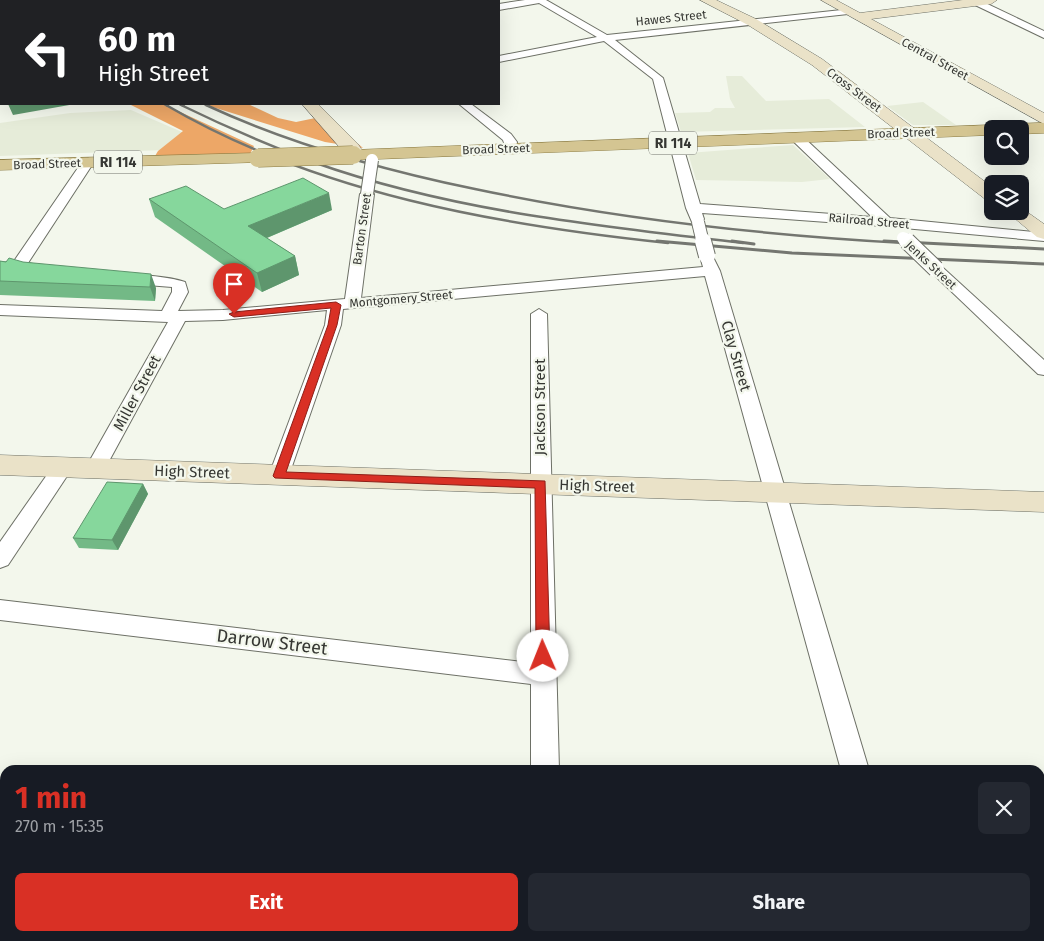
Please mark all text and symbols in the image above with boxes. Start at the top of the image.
street label: Hawes Street [635,7,708,29]
text: 60 m [98,18,176,60]
icon: left [15,20,80,85]
street label: Central Street [899,35,971,83]
text: High Street [98,60,209,87]
street label: Cross Street [824,65,885,115]
map controls [984,120,1029,220]
button: search [984,120,1029,165]
street label: Broad Street [867,125,936,141]
road number: RI 114 [649,132,697,154]
street label: Broad Street [462,141,531,157]
road number: RI 114 [94,150,142,173]
street label: Broad Street [13,156,82,172]
button: layers [984,175,1029,220]
street label: Barton Street [350,192,374,266]
street label: Railroad Street [828,210,911,232]
street label: Jenks Street [903,238,960,293]
pin [213,263,255,314]
icon: arrive [220,270,248,298]
street label: Montgomery Street [349,287,454,310]
street label: Clay Street [717,319,755,394]
street label: Miller Street [110,352,165,434]
street label: Jackson Street [531,358,549,455]
street label: High Street [154,462,231,482]
street label: High Street [559,476,636,496]
street label: Darrow Street [215,624,329,660]
position arrow [516,629,568,681]
text: 1 min [15,780,87,816]
button: close [978,782,1030,834]
text: 270 m · 15:35 [15,817,104,836]
button: Exit [15,873,518,931]
button: Share [528,873,1030,931]

